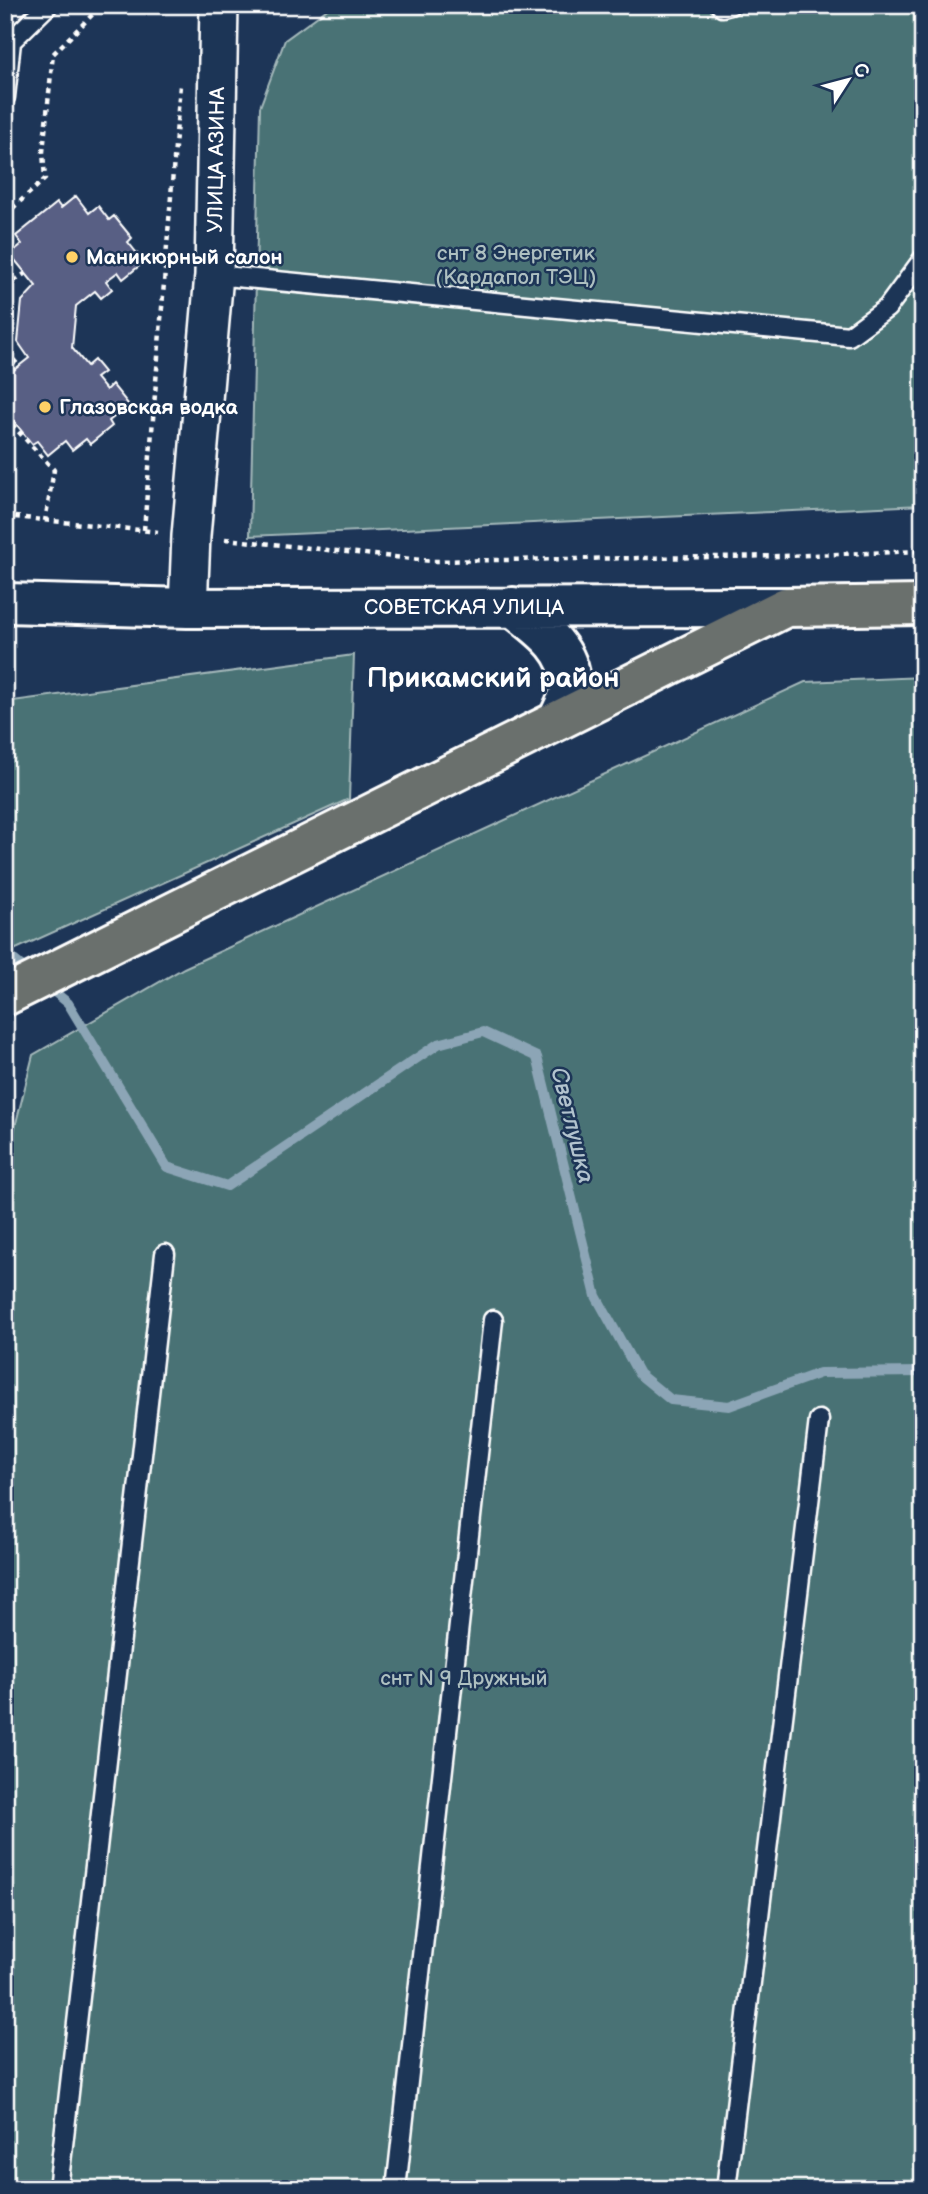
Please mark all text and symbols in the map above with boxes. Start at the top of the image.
north arrow [813,46,883,116]
text: С [847,59,874,83]
street label: УЛИЦА АЗИНА [203,87,230,233]
park label: снт 8 Энергетик (Кардапол ТЭЦ) [436,241,596,290]
place label: Маникюрный салон [86,245,283,270]
marker: Маникюрный салон [64,249,80,265]
place label: Глазовская водка [59,395,238,420]
marker: Глазовская водка [37,399,53,415]
street label: СОВЕТСКАЯ УЛИЦА [364,595,564,620]
district label: Прикамский район [367,662,619,695]
water label: Светлушка [544,1064,600,1186]
park label: снт N 9 Дружный [381,1666,547,1691]

